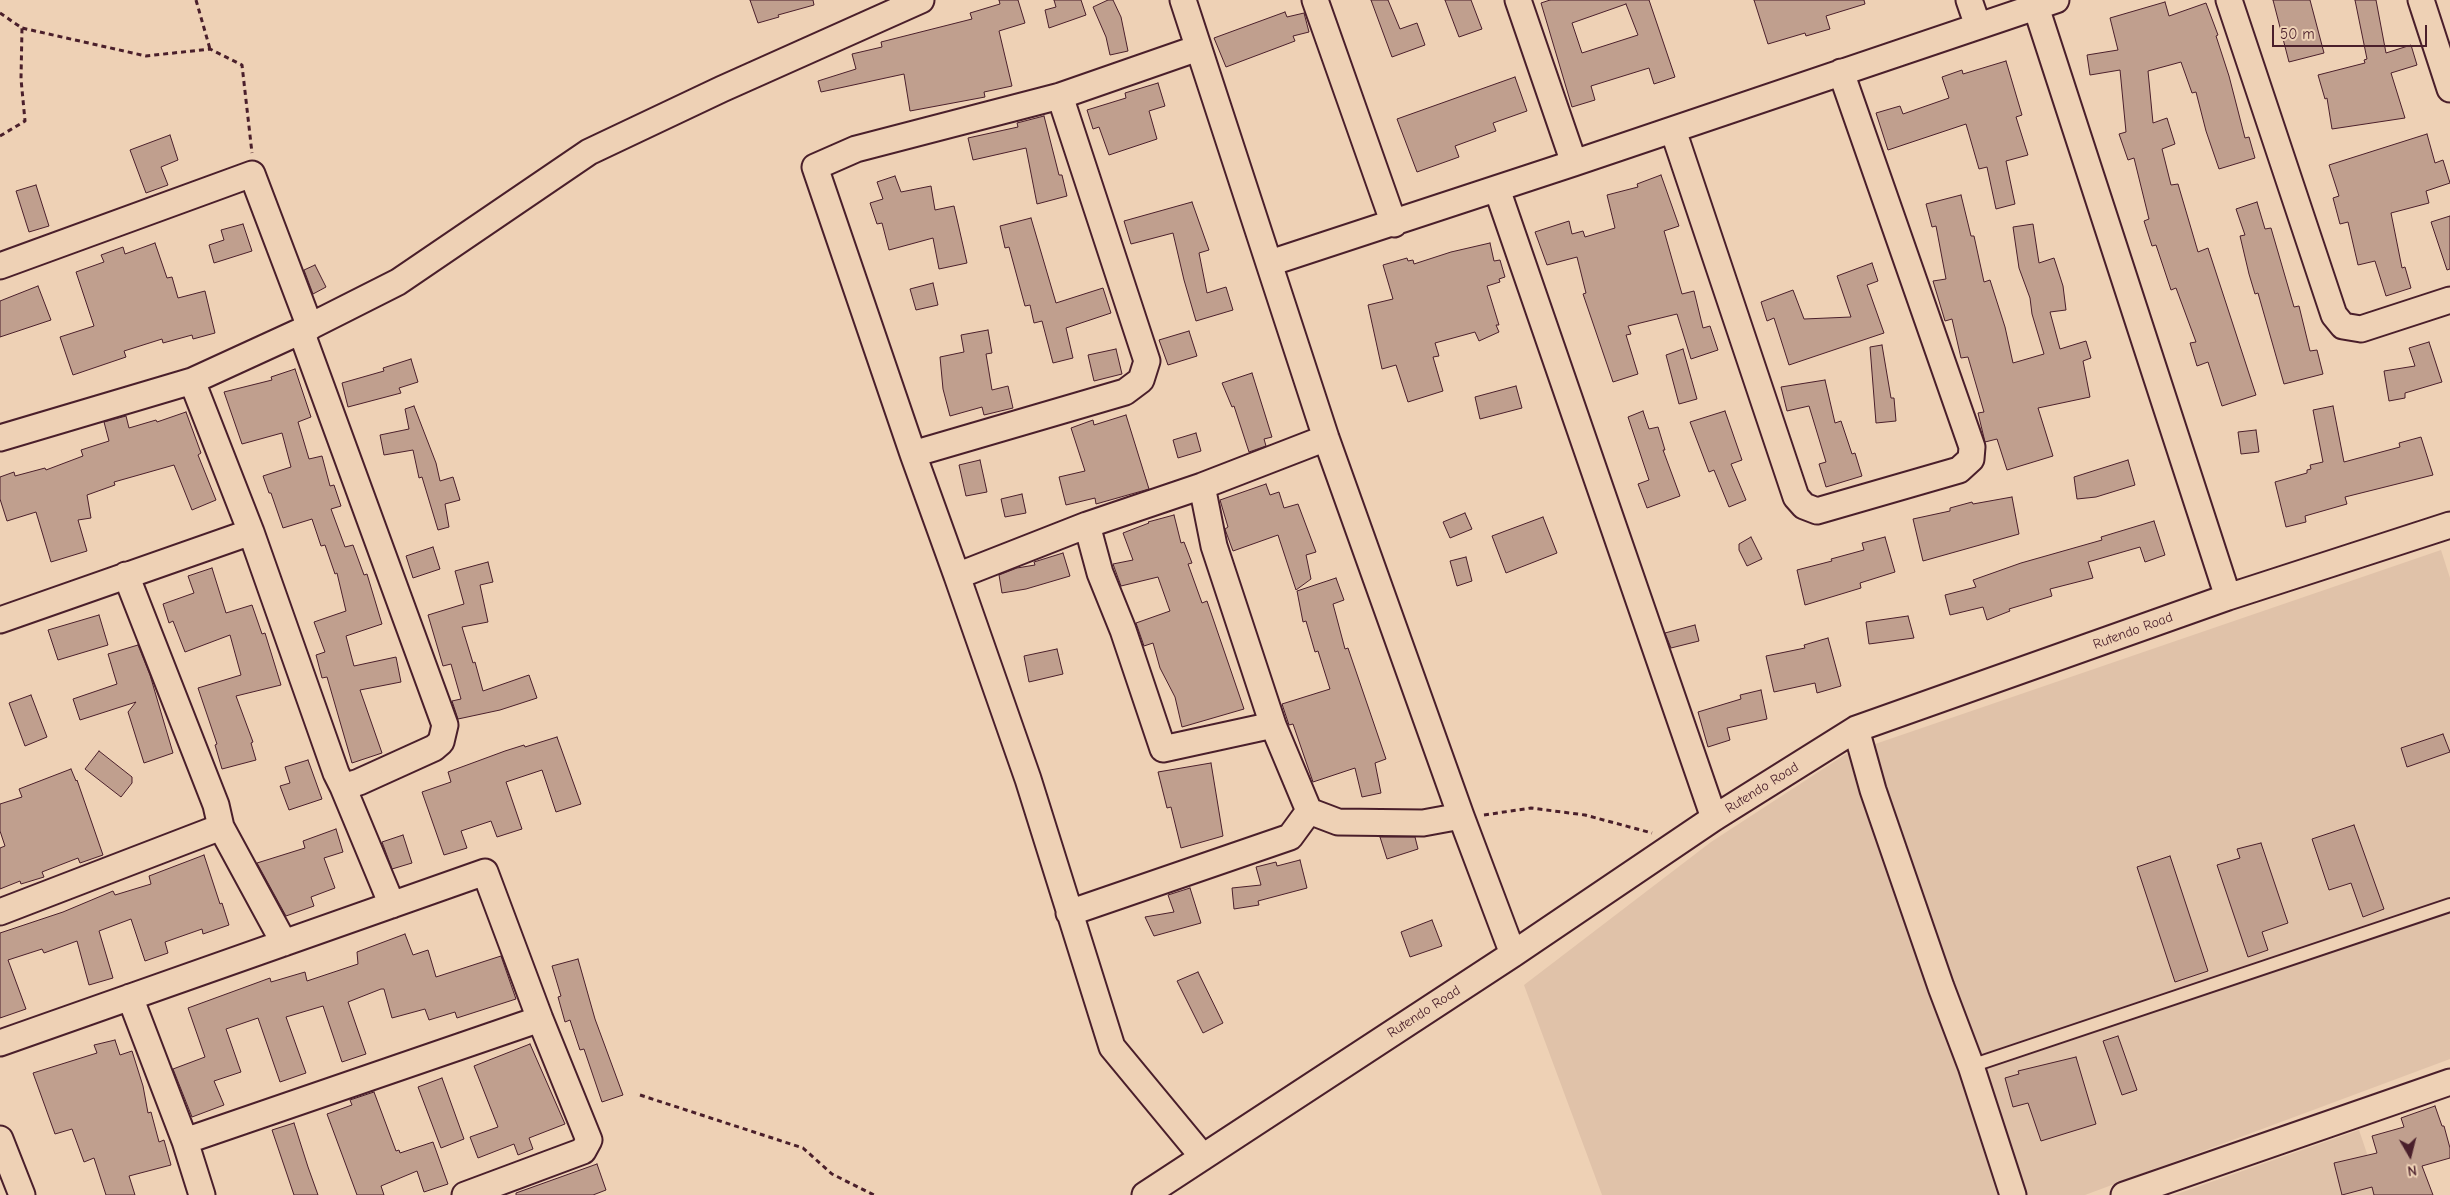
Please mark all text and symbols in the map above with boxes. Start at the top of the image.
scale bar [2275,15,2430,47]
text: 50 m [2280,25,2315,43]
street label: Rutendo Road [2091,609,2175,653]
street label: Rutendo Road [1722,759,1802,817]
street label: Rutendo Road [1384,982,1464,1042]
north arrow [2385,1130,2435,1180]
text: N [2406,1161,2418,1179]

